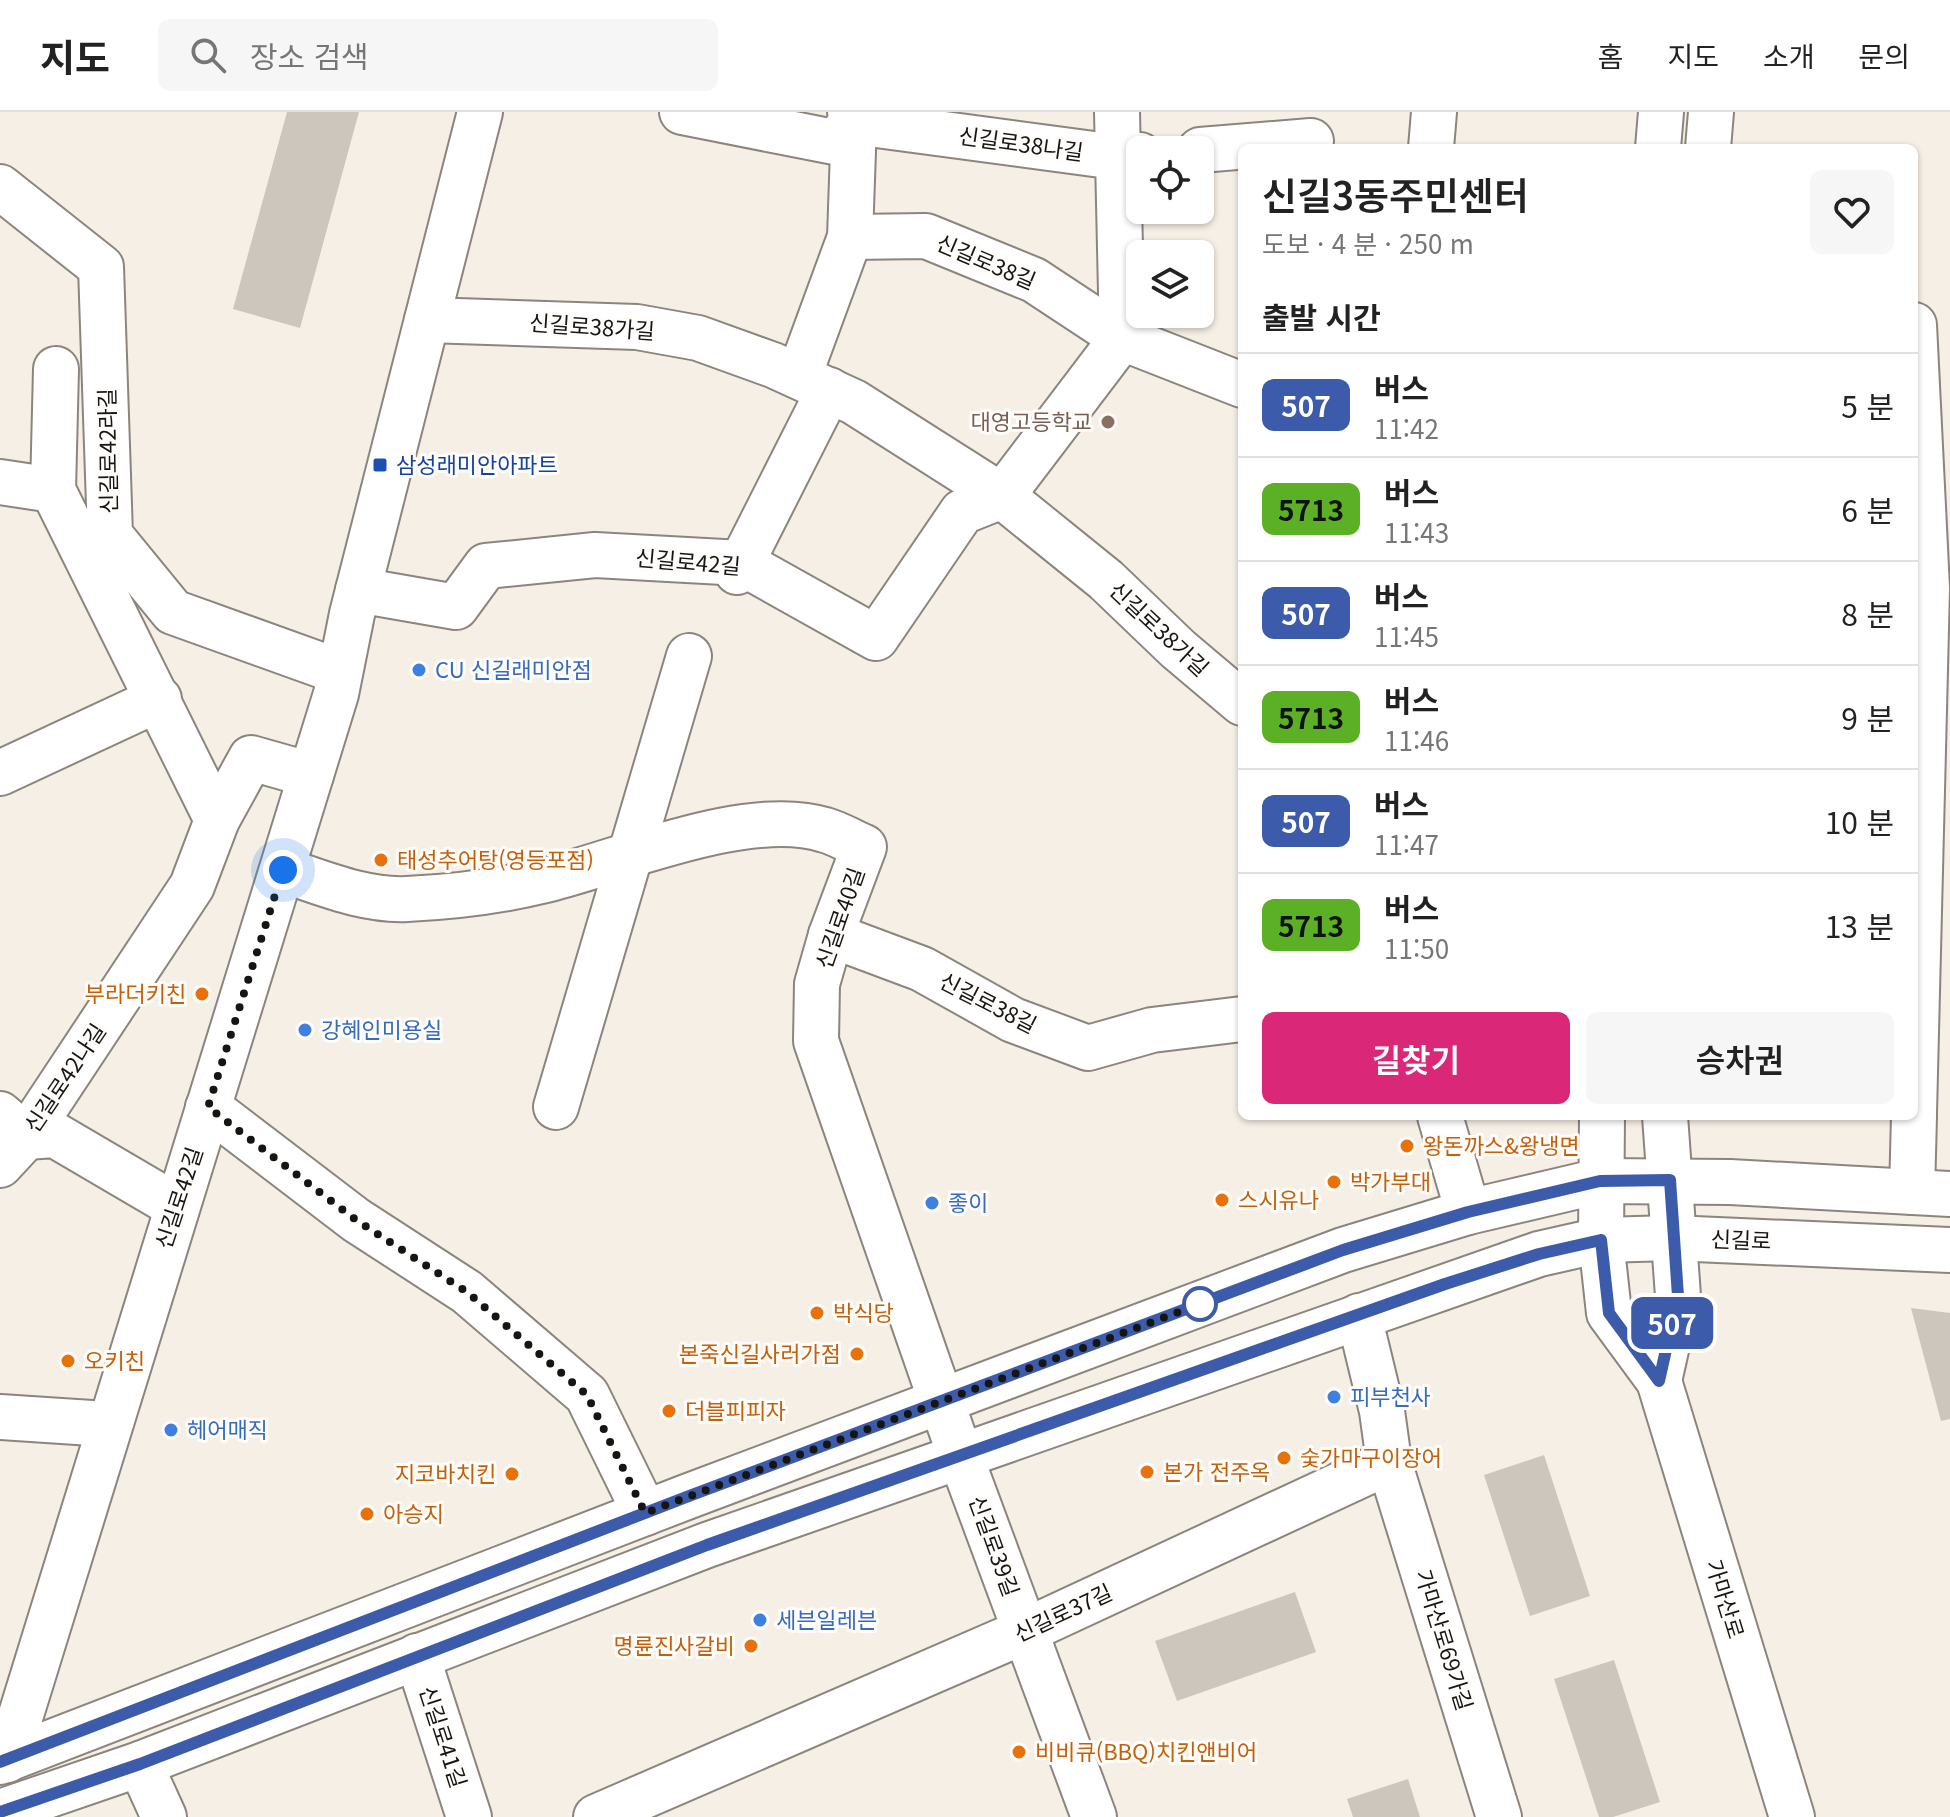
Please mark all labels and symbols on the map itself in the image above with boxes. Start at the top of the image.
street label: 신길로38나길 [957,117,1086,167]
street label: 신길로38길 [932,225,1042,295]
street label: 신길로38가길 [528,305,656,345]
street label: 신길로42라길 [89,388,123,514]
place label: 대영고등학교 [971,404,1092,436]
marker: 대영고등학교 [1099,413,1117,431]
place label: 삼성래미안아파트 [396,447,558,479]
marker: 삼성래미안아파트 [371,456,389,474]
street label: 신길로42길 [634,539,742,581]
street label: 신길로38가길 [1104,573,1217,682]
place label: CU 신길래미안점 [435,652,592,684]
marker: CU 신길래미안점 [410,661,428,679]
place label: 태성추어탕(영등포점) [397,842,594,874]
your location [263,850,303,890]
marker: 태성추어탕(영등포점) [372,851,390,869]
street label: 신길로40길 [806,862,870,972]
street label: 신길로38길 [935,963,1043,1039]
place label: 부라더키친 [85,976,186,1008]
marker: 부라더키친 [193,985,211,1003]
place label: 강혜인미용실 [321,1012,442,1044]
street label: 신길로42나길 [15,1016,112,1138]
marker: 강혜인미용실 [296,1021,314,1039]
place label: 왕돈까스&왕냉면 [1423,1128,1580,1160]
marker: 왕돈까스&왕냉면 [1398,1137,1416,1155]
street label: 신길로42길 [146,1142,209,1252]
place label: 박가부대 [1350,1164,1431,1196]
marker: 박가부대 [1325,1173,1343,1191]
place label: 스시유나 [1238,1182,1319,1214]
place label: 좋이 [948,1185,988,1217]
marker: 스시유나 [1213,1191,1231,1209]
marker: 좋이 [923,1194,941,1212]
street label: 신길로 [1710,1221,1772,1255]
unlabelled marker [1183,1287,1217,1321]
place label: 박식당 [833,1295,894,1327]
line badge: 507 [1626,1297,1718,1349]
marker: 박식당 [808,1304,826,1322]
place label: 본죽신길사러가점 [679,1336,841,1368]
place label: 오키친 [84,1343,145,1375]
marker: 본죽신길사러가점 [848,1345,866,1363]
marker: 오키친 [59,1352,77,1370]
place label: 피부천사 [1350,1379,1431,1411]
marker: 피부천사 [1325,1388,1343,1406]
place label: 더블피피자 [685,1393,786,1425]
marker: 더블피피자 [660,1402,678,1420]
place label: 헤어매직 [187,1412,268,1444]
marker: 헤어매직 [162,1421,180,1439]
place label: 숯가마구이장어 [1300,1440,1442,1472]
marker: 숯가마구이장어 [1275,1449,1293,1467]
place label: 본가 전주옥 [1163,1454,1270,1486]
place label: 지코바치킨 [395,1456,496,1488]
marker: 본가 전주옥 [1138,1463,1156,1481]
marker: 지코바치킨 [503,1465,521,1483]
street label: 신길로39길 [963,1490,1029,1600]
place label: 아승지 [383,1496,444,1528]
marker: 아승지 [358,1505,376,1523]
street label: 가마산로 [1700,1555,1754,1642]
street label: 가마산로69가길 [1409,1565,1483,1714]
street label: 신길로37길 [1008,1574,1117,1648]
place label: 세븐일레븐 [776,1602,877,1634]
marker: 세븐일레븐 [751,1611,769,1629]
place label: 명륜진사갈비 [614,1628,735,1660]
marker: 명륜진사갈비 [742,1637,760,1655]
street label: 신길로41길 [413,1681,476,1791]
place label: 비비큐(BBQ)치킨앤비어 [1035,1734,1257,1766]
marker: 비비큐(BBQ)치킨앤비어 [1010,1743,1028,1761]

